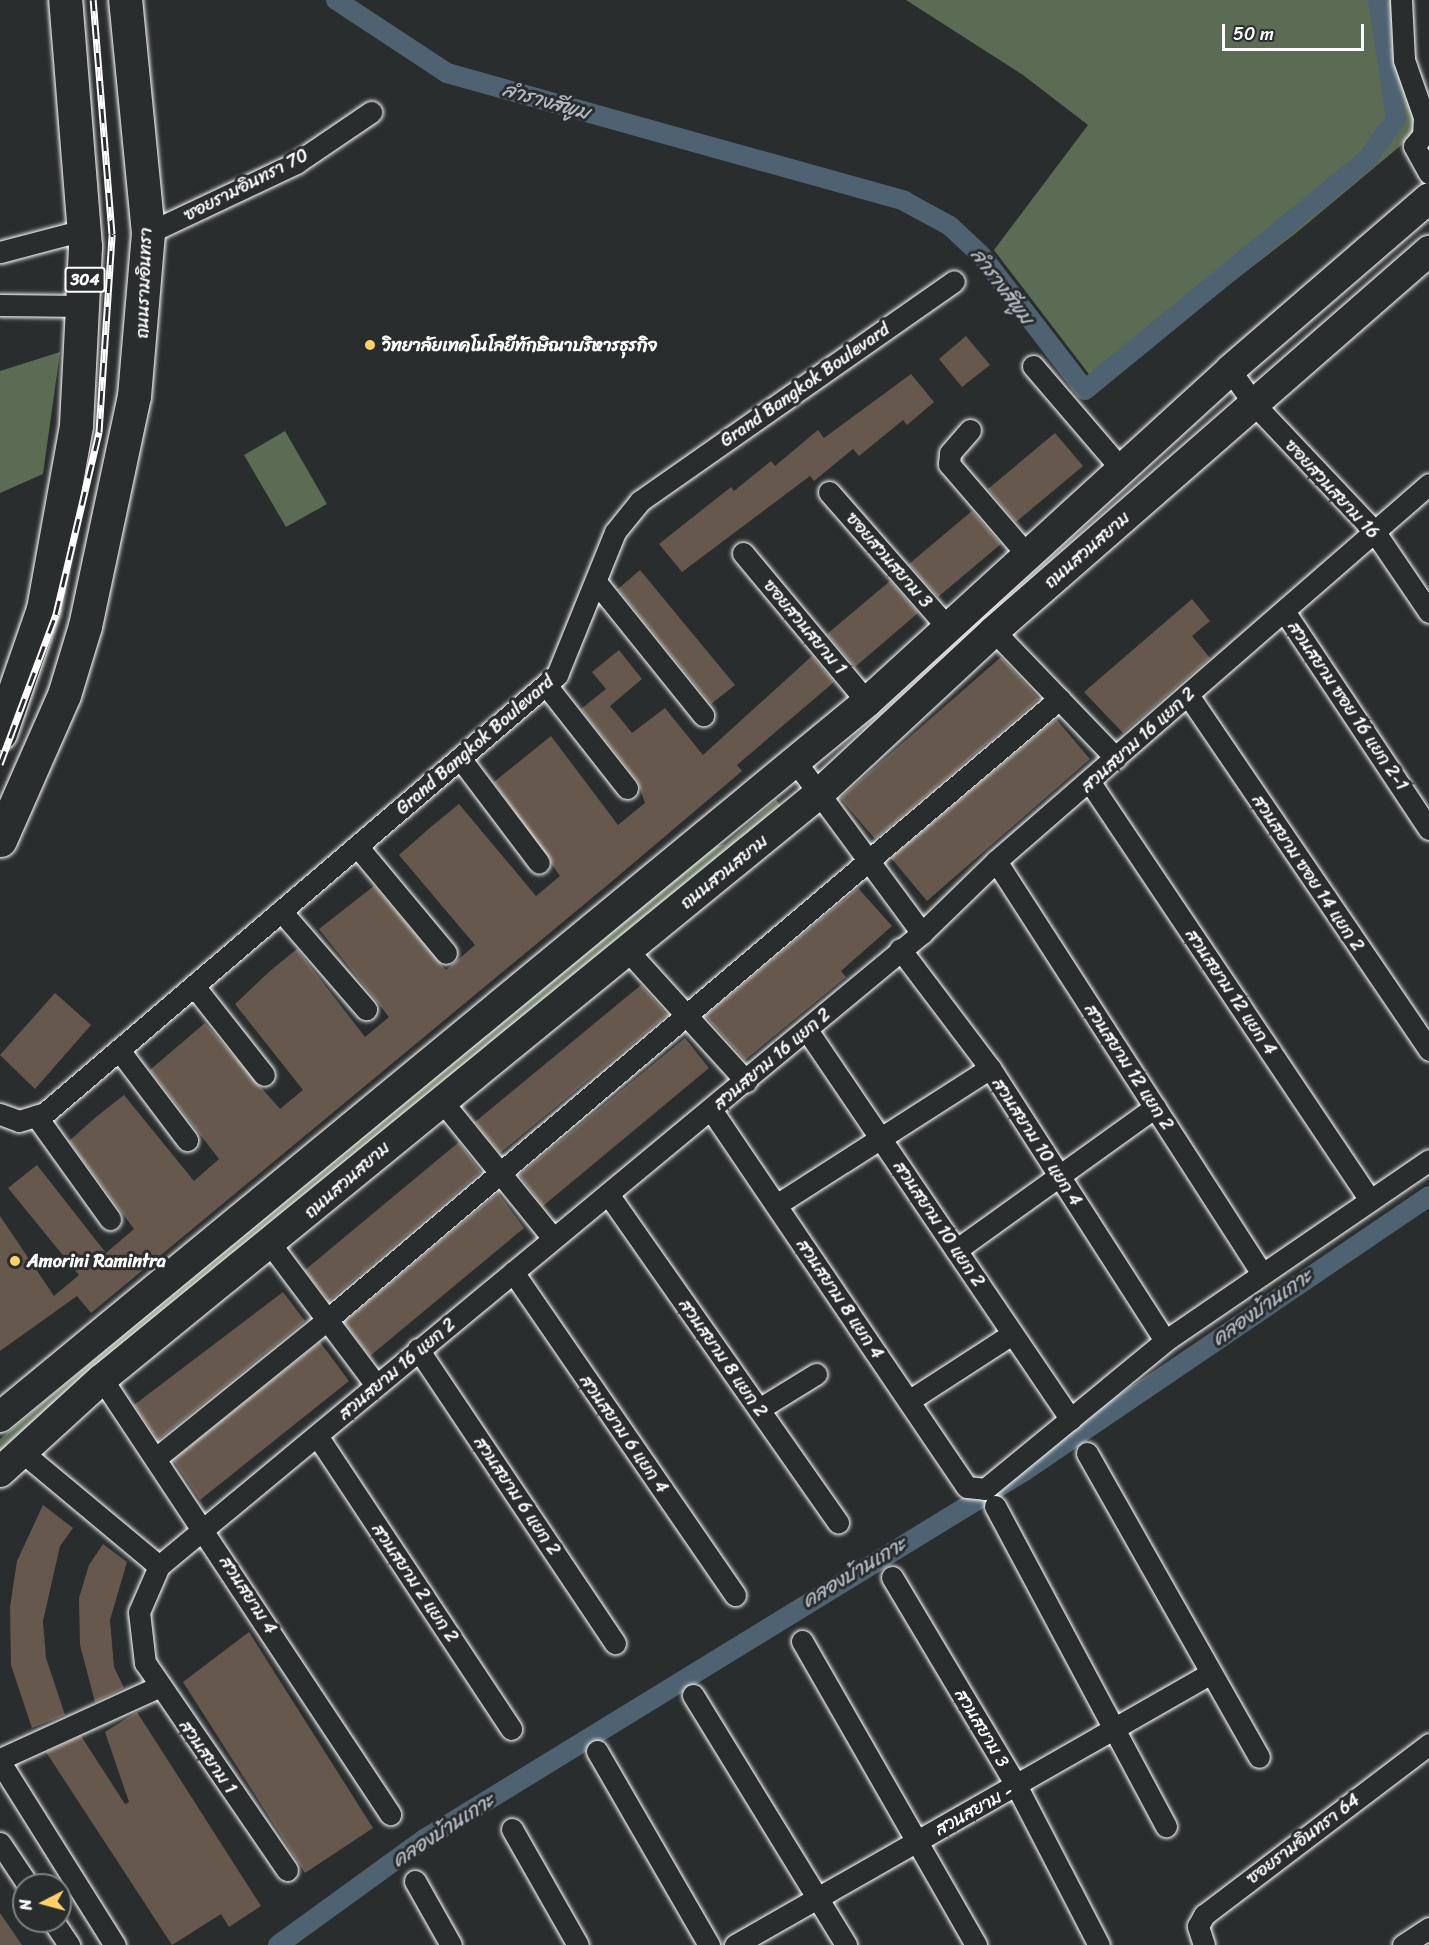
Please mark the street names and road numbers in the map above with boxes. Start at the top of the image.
street label: ซอยรามอินทรา 70 [180,144,312,226]
street label: ถนนรามอินทรา [131,227,157,339]
road number: 304 [64,267,106,293]
street label: Grand Bangkok Boulevard [716,318,894,452]
street label: ซอยสวนสยาม 16 [1280,435,1384,543]
street label: ถนนสวนสยาม [1040,507,1134,593]
street label: ซอยสวนสยาม 3 [841,508,937,612]
street label: ซอยสวนสยาม 1 [759,575,851,679]
street label: สวนสยาม ซอย 16 แยก 2-1 [1283,617,1413,795]
street label: Grand Bangkok Boulevard [392,671,558,819]
street label: สวนสยาม 16 แยก 2 [1076,683,1200,797]
street label: สวนสยาม ซอย 14 แยก 2 [1247,790,1369,956]
street label: ถนนสวนสยาม [676,830,772,914]
street label: สวนสยาม 12 แยก 4 [1181,925,1281,1059]
street label: สวนสยาม 12 แยก 2 [1080,1000,1178,1134]
street label: สวนสยาม 16 แยก 2 [709,1004,835,1114]
street label: สวนสยาม 10 แยก 4 [988,1074,1086,1210]
street label: ถนนสวนสยาม [300,1137,394,1223]
street label: สวนสยาม 10 แยก 2 [889,1157,989,1291]
street label: สวนสยาม 8 แยก 4 [792,1235,888,1363]
street label: สวนสยาม 8 แยก 2 [674,1295,772,1421]
street label: สวนสยาม 16 แยก 2 [334,1314,460,1424]
street label: สวนสยาม 6 แยก 4 [575,1371,673,1497]
street label: สวนสยาม 6 แยก 2 [469,1432,565,1560]
street label: สวนสยาม 2 แยก 2 [367,1519,463,1647]
street label: สวนสยาม 4 [215,1552,281,1638]
street label: สวนสยาม 3 [950,1685,1014,1771]
street label: สวนสยาม 1 [175,1716,241,1798]
street label: สวนสยาม - [931,1780,1017,1840]
street label: ซอยรามอินทรา 64 [1242,1789,1364,1889]

